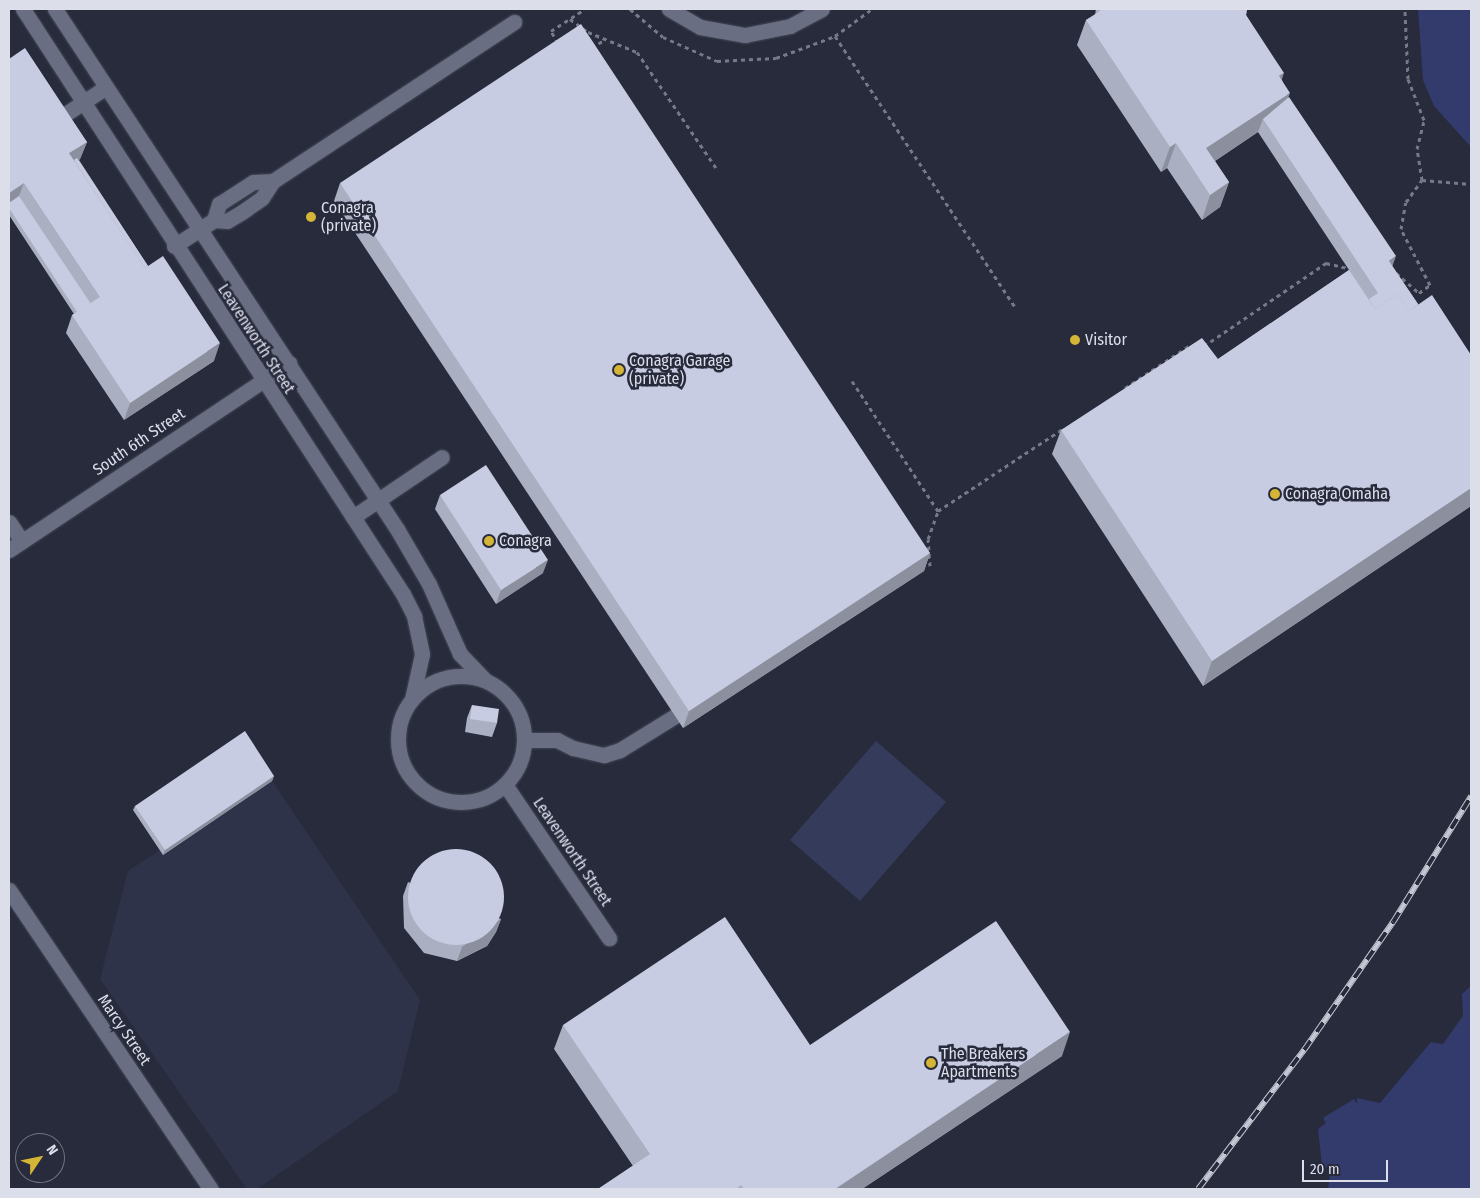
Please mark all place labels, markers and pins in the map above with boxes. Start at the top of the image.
place label: Conagra (private) [321,198,376,236]
marker: Conagra (private) [305,211,317,223]
place label: Visitor [1085,330,1127,350]
marker: Visitor [1069,334,1081,346]
place label: Conagra Garage (private) [629,351,730,389]
marker: Conagra Garage (private) [613,364,625,376]
place label: Conagra Omaha [1285,484,1388,504]
marker: Conagra Omaha [1269,488,1281,500]
place label: Conagra [499,531,552,551]
marker: Conagra [483,535,495,547]
place label: The Breakers Apartments [941,1044,1025,1082]
marker: The Breakers Apartments [925,1057,937,1069]

